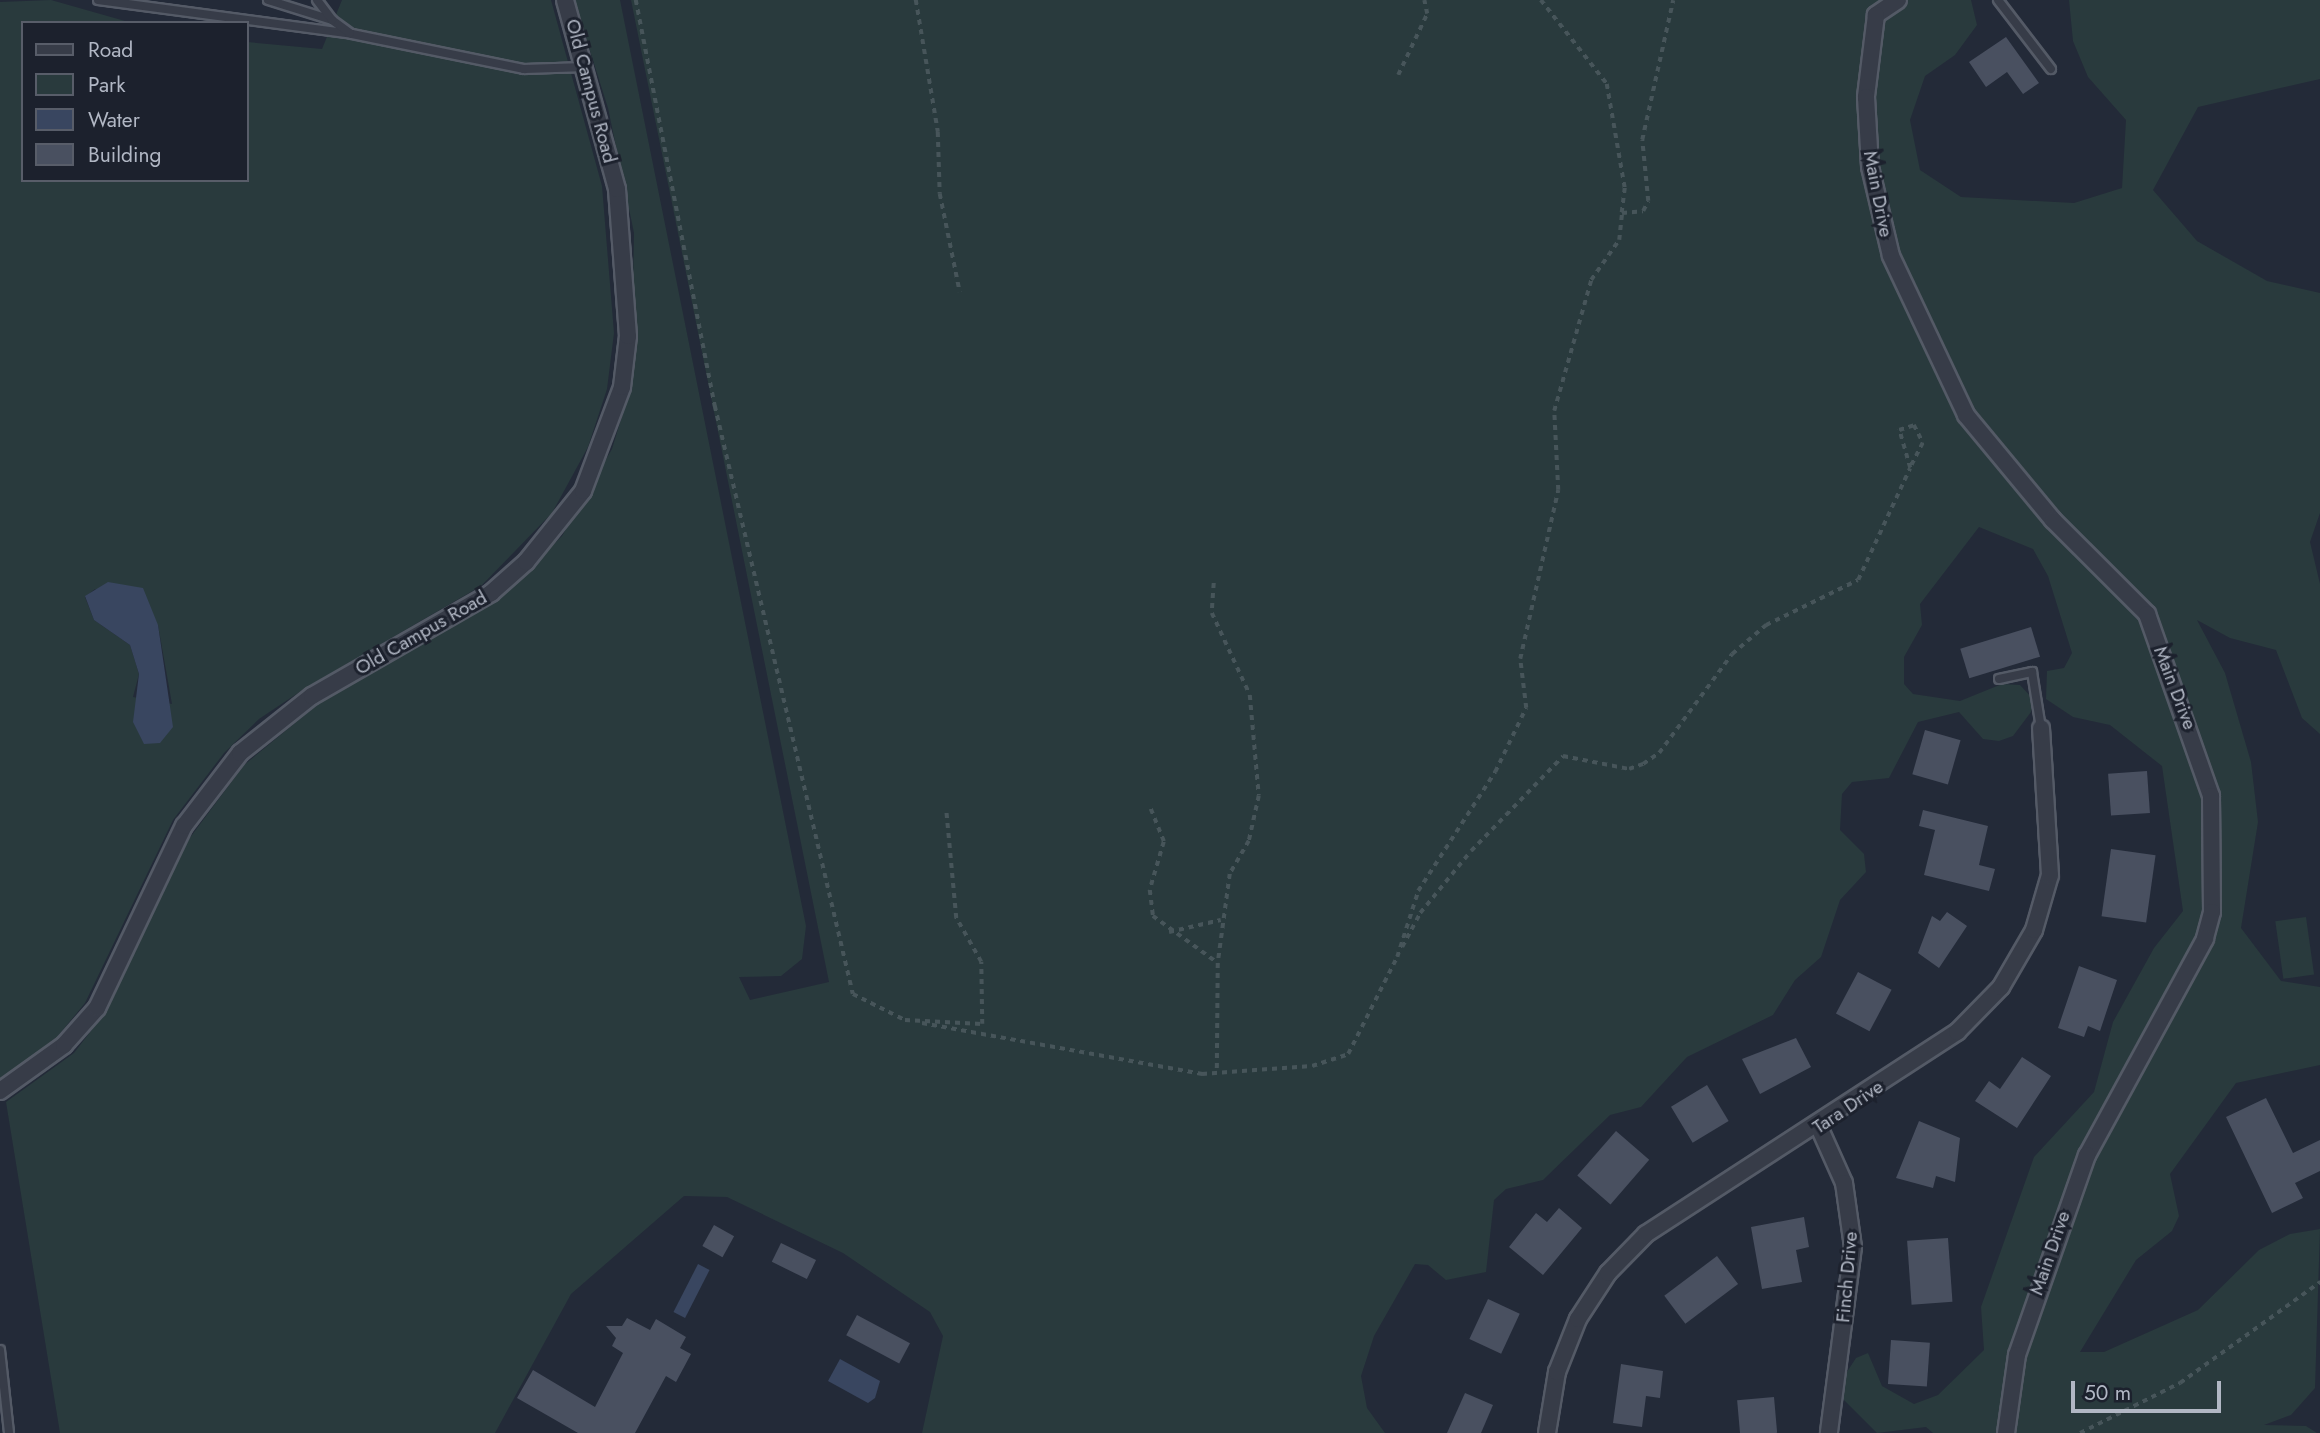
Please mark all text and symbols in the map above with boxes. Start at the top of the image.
street label: Old Campus Road [561,17,621,165]
legend [21,21,248,182]
text: Road [88,35,133,65]
text: Park [88,70,125,100]
text: Water [88,105,140,135]
text: Building [88,140,161,170]
street label: Main Drive [1858,149,1898,239]
street label: Old Campus Road [351,586,491,680]
street label: Main Drive [2149,643,2201,733]
street label: Tara Drive [1809,1075,1887,1139]
street label: Main Drive [2025,1208,2075,1298]
street label: Finch Drive [1832,1230,1862,1324]
scale bar [2075,1366,2226,1410]
text: 50 m [2084,1378,2131,1408]

